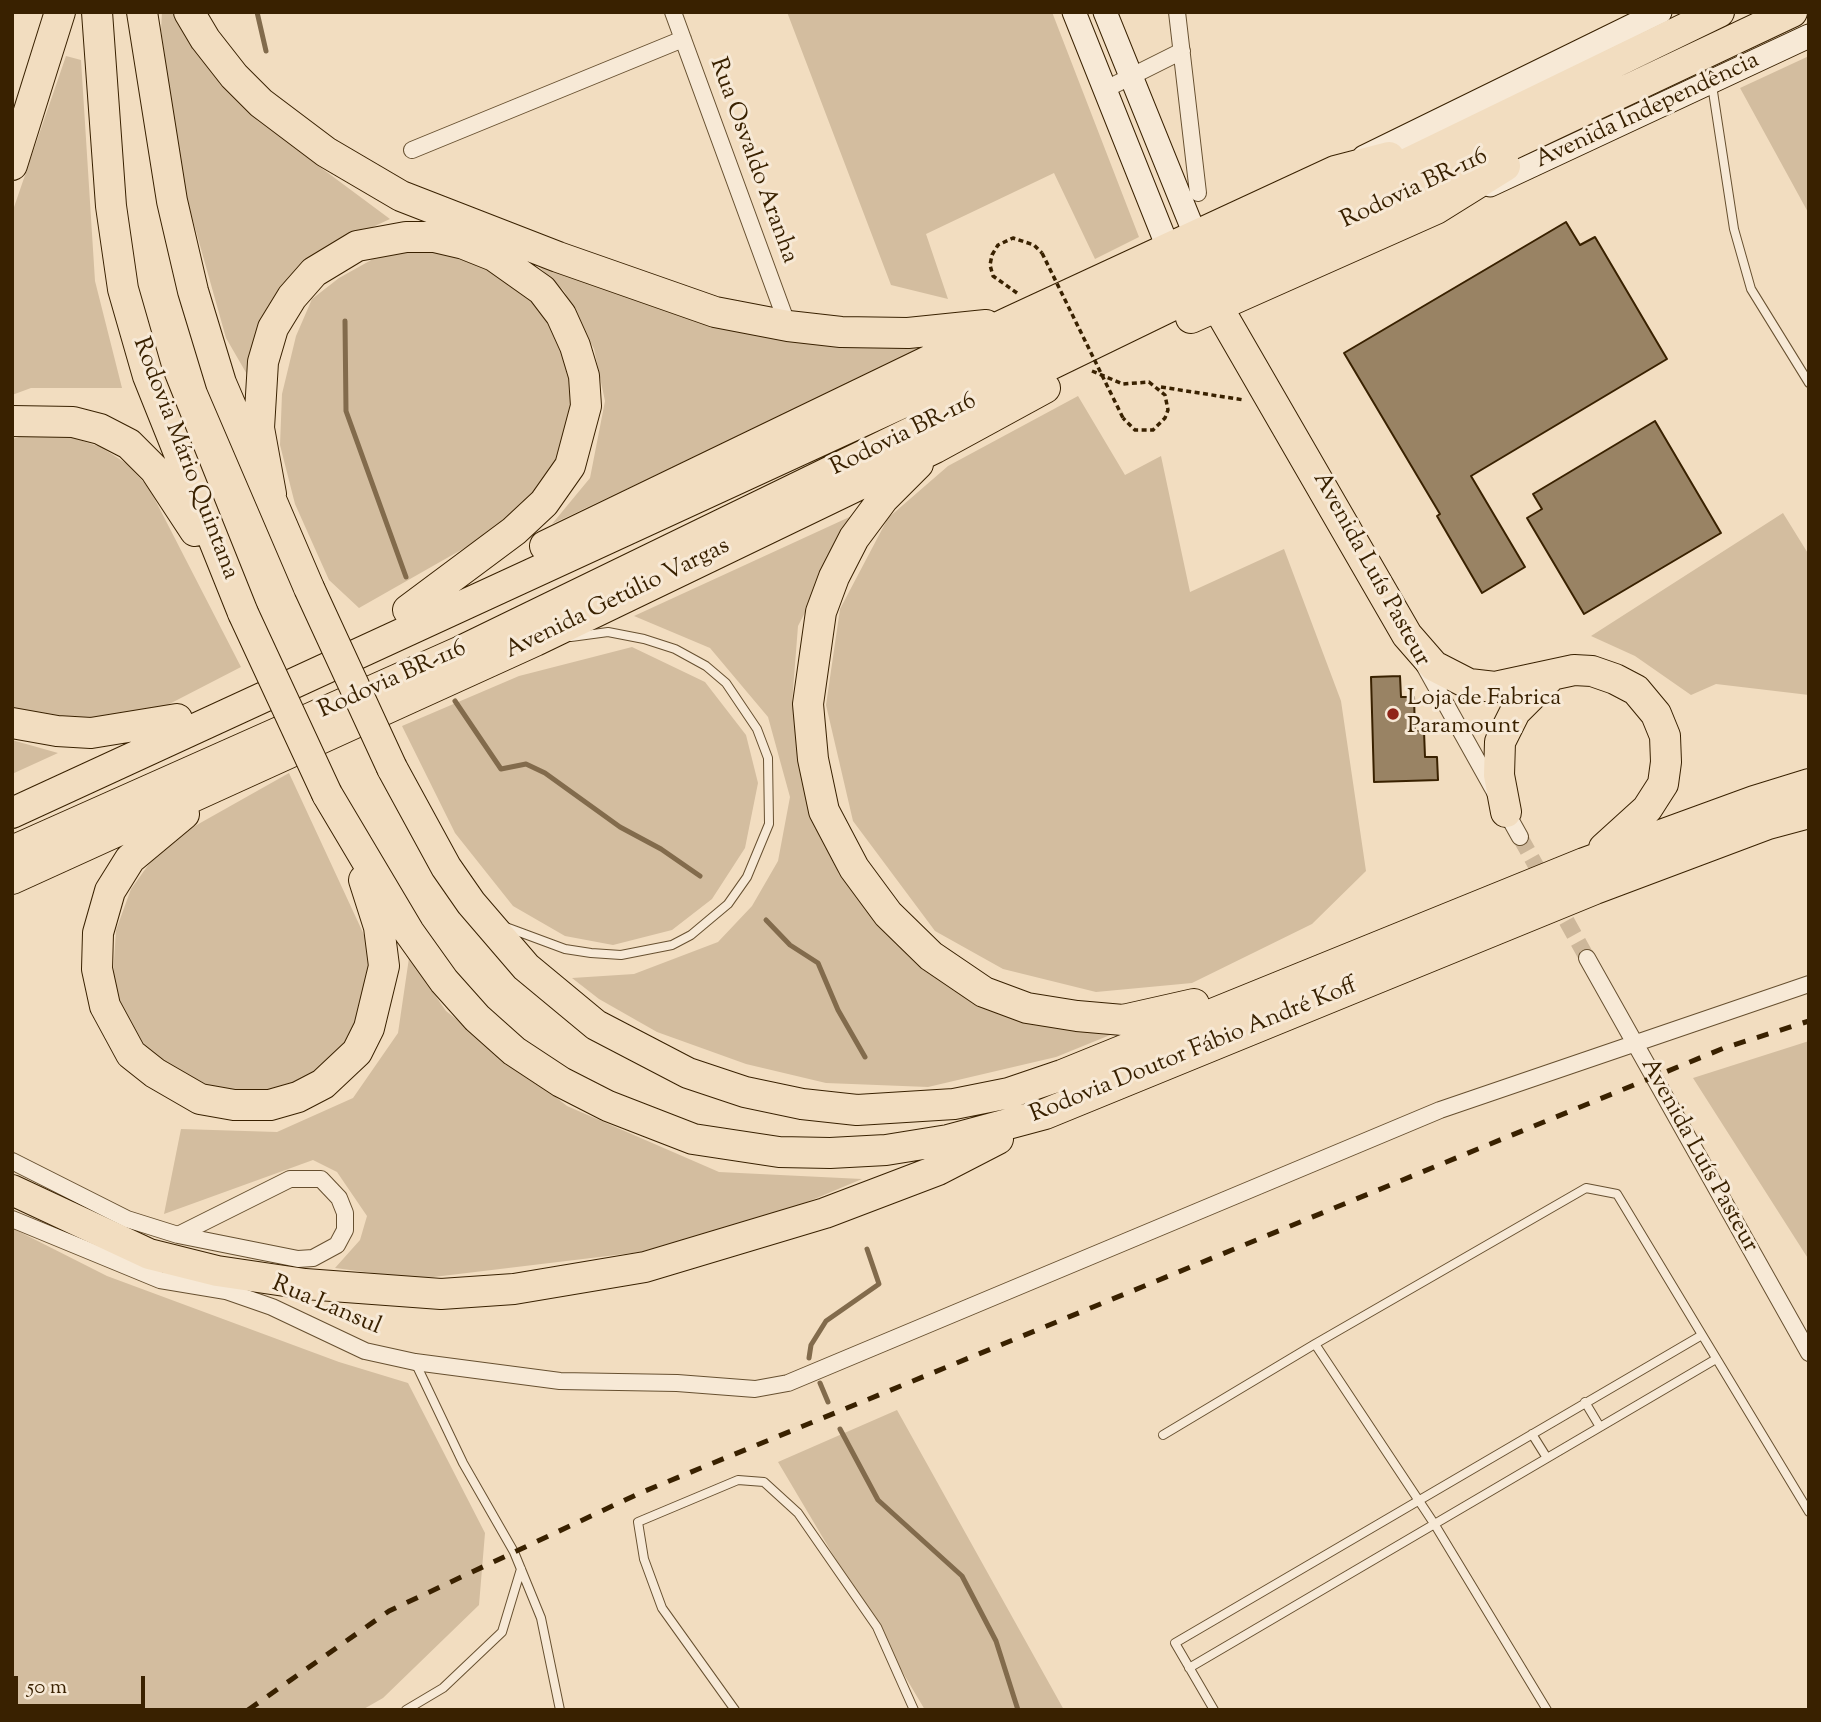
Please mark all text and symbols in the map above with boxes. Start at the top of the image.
street label: Avenida Independência [1532,47,1764,177]
street label: Rua Osvaldo Aranha [701,54,803,268]
street label: Rodovia BR-116 [1337,143,1493,237]
street label: Rodovia Mário Quintana [125,334,243,584]
street label: Rodovia BR-116 [826,388,982,484]
street label: Avenida Luís Pasteur [1305,468,1435,672]
street label: Avenida Getúlio Vargas [501,533,735,667]
street label: Rodovia BR-116 [315,636,471,726]
place label: Loja de Fabrica Paramount [1407,686,1561,742]
marker: Loja de Fabrica Paramount [1385,706,1401,722]
street label: Rodovia Doutor Fábio André Koff [1026,973,1362,1131]
street label: Avenida Luís Pasteur [1633,1054,1763,1258]
street label: Rua Lansul [267,1271,385,1343]
scale bar [18,1662,149,1706]
text: 50 m [27,1673,67,1703]

